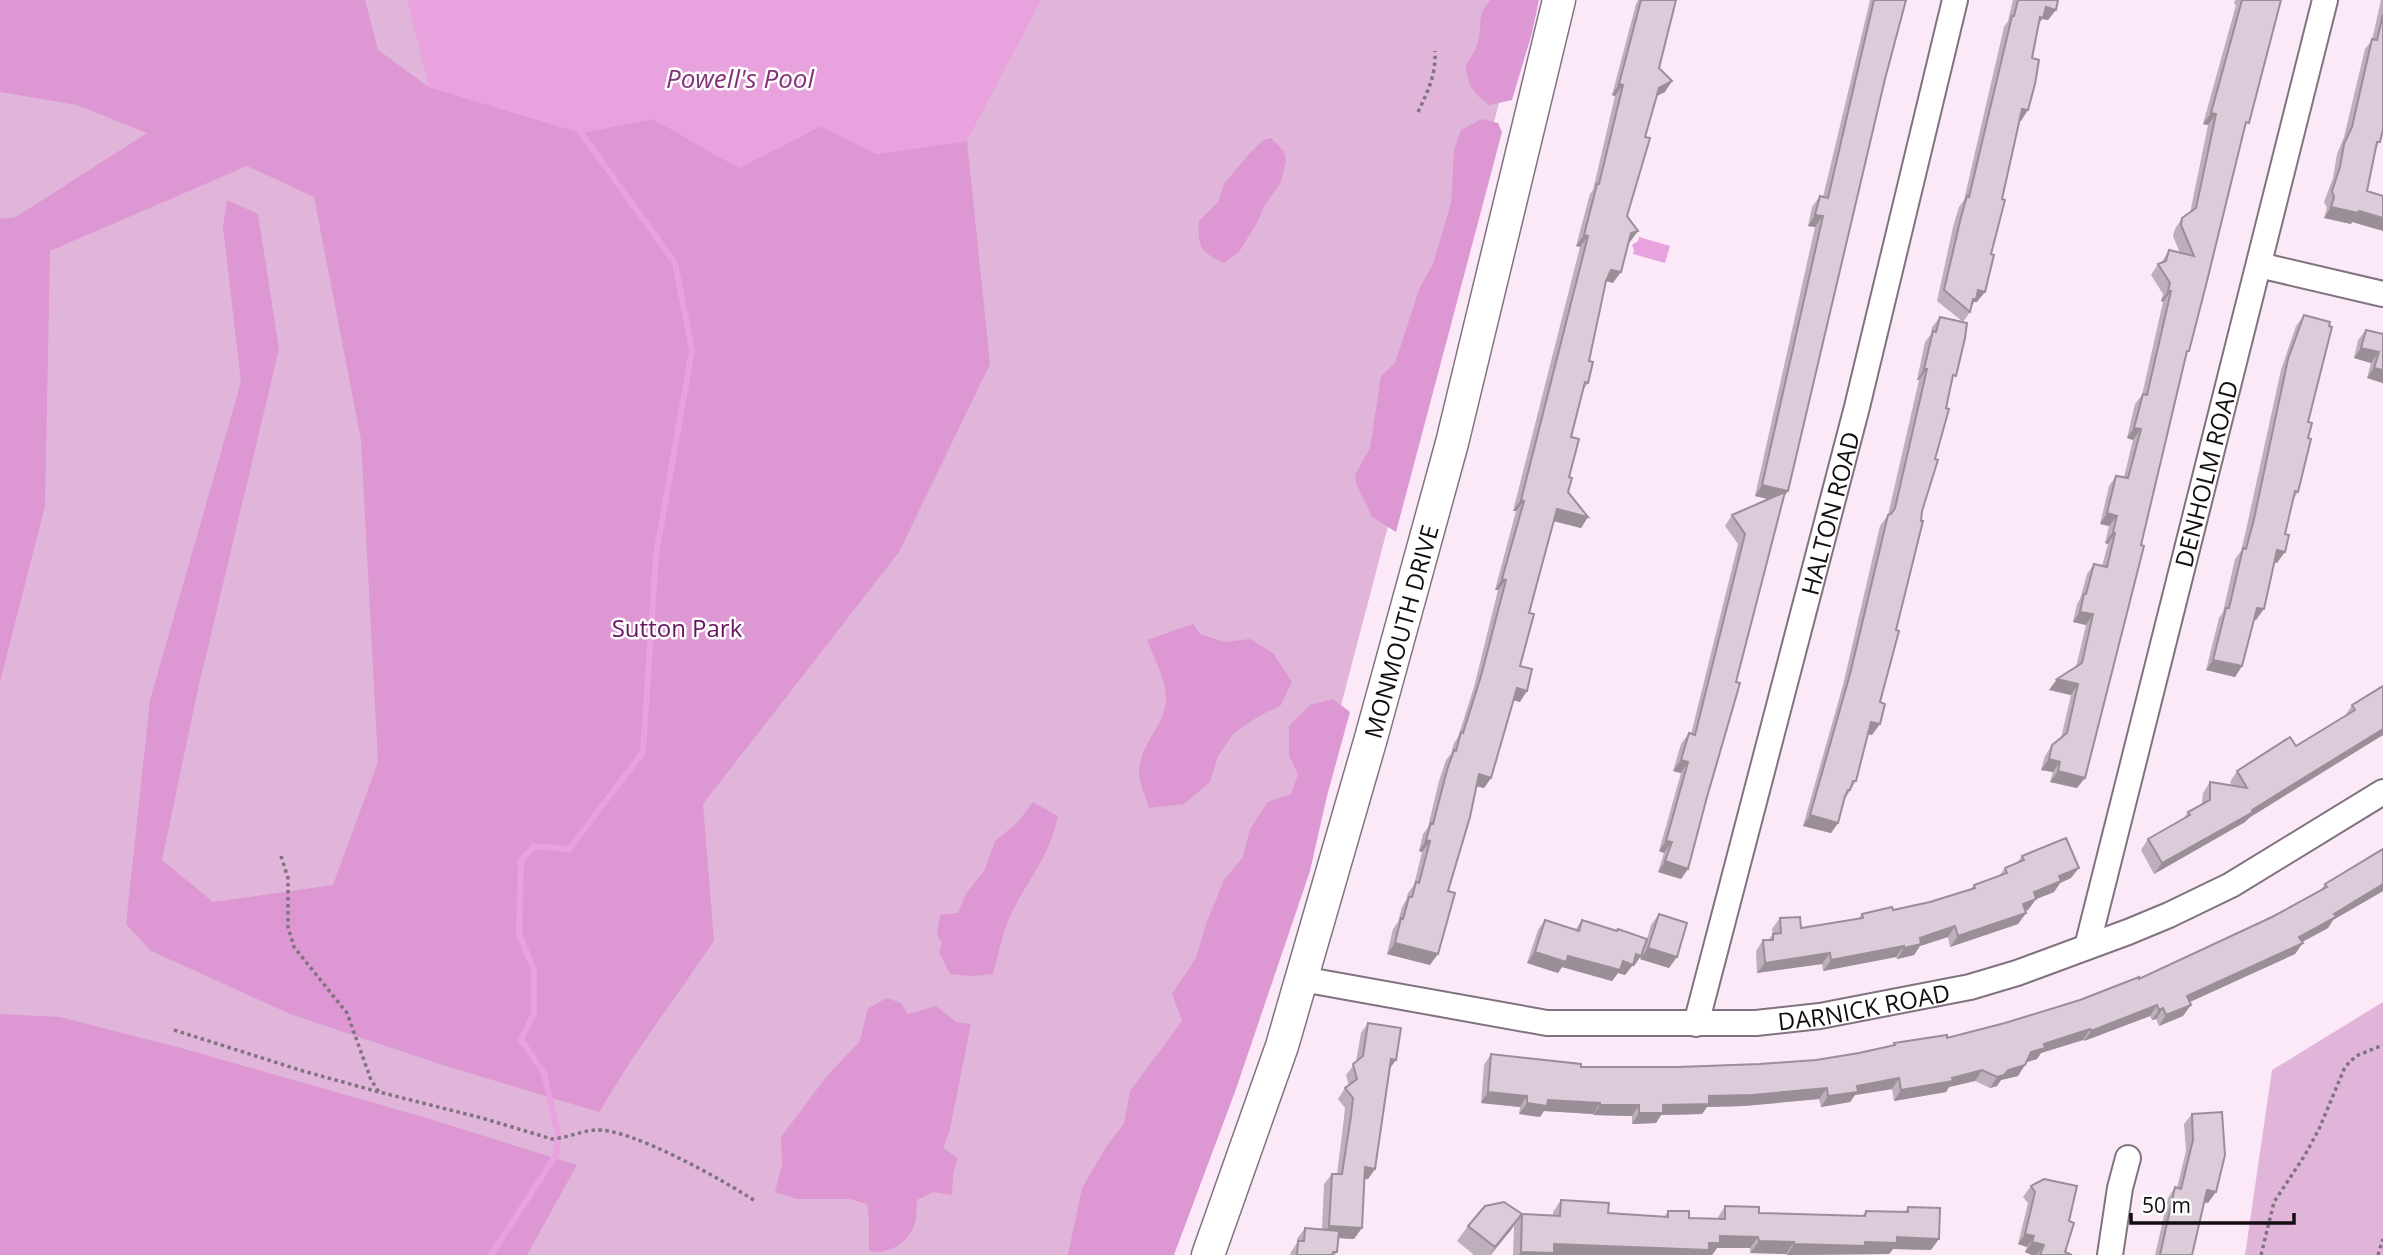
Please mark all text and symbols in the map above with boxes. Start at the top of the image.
water label: Powell's Pool [666,60,815,96]
street label: DENHOLM ROAD [2166,377,2245,571]
street label: HALTON ROAD [1792,428,1866,598]
street label: MONMOUTH DRIVE [1355,521,1445,742]
park label: Sutton Park [612,611,743,644]
street label: DARNICK ROAD [1776,975,1953,1037]
scale bar [2131,1182,2294,1226]
text: 50 m [2142,1191,2191,1219]

